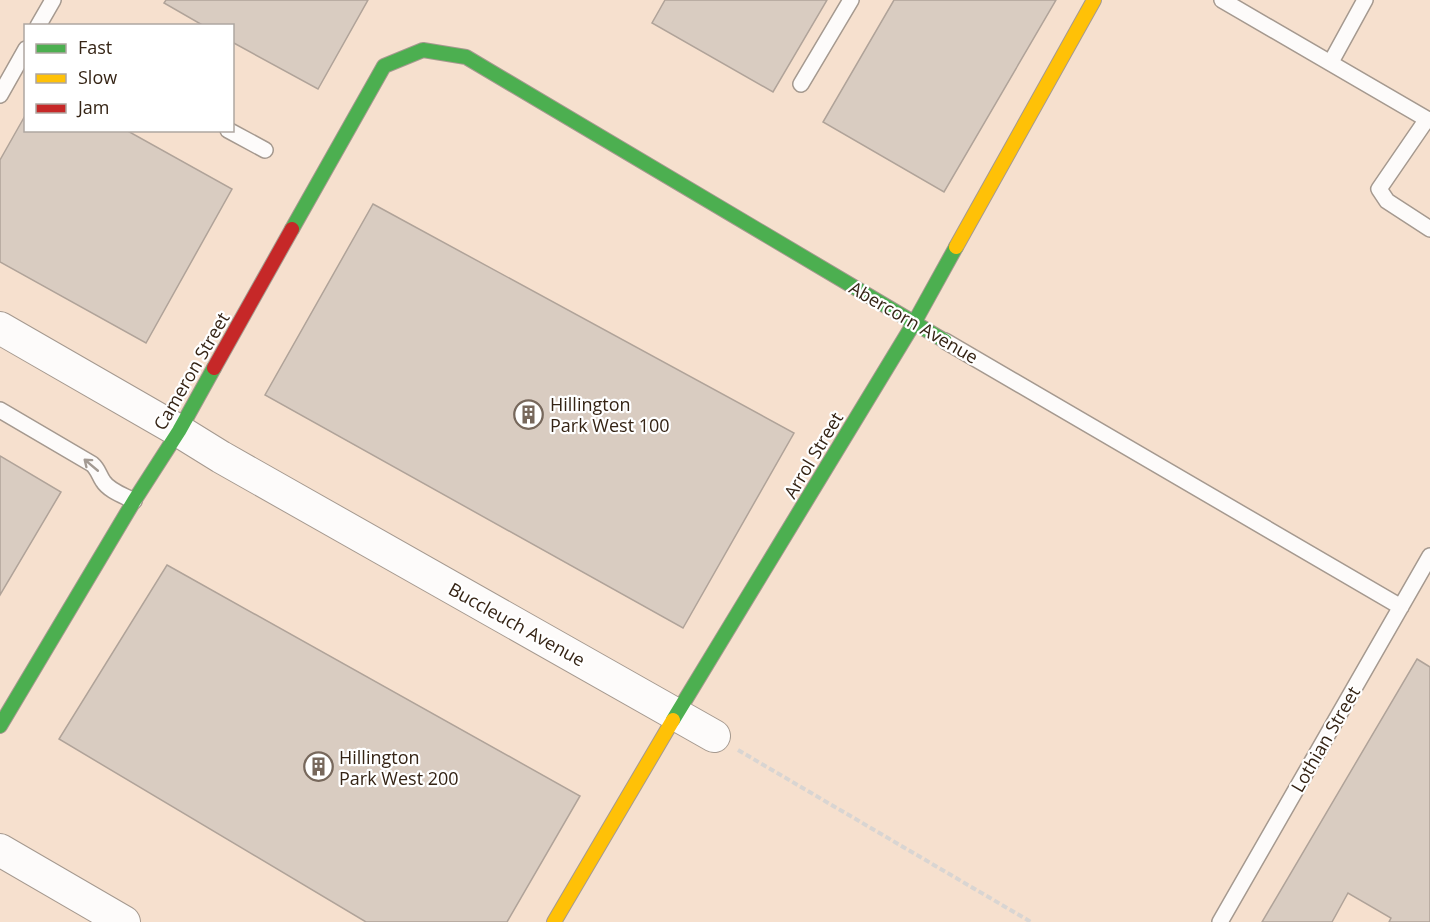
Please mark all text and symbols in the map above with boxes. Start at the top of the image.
legend [24,24,234,132]
text: Fast [78,35,112,59]
text: Slow [78,65,117,89]
text: Jam [76,95,110,119]
street label: Abercorn Avenue [845,275,983,369]
street label: Cameron Street [148,308,234,434]
place label: Hillington Park West 100 [550,392,670,437]
building icon: Hillington Park West 100 [513,398,545,430]
street label: Arrol Street [778,407,848,503]
one-way arrow [83,458,99,471]
street label: Buccleuch Avenue [444,577,590,671]
street label: Lothian Street [1285,682,1365,796]
place label: Hillington Park West 200 [339,745,459,790]
building icon: Hillington Park West 200 [302,751,334,783]

